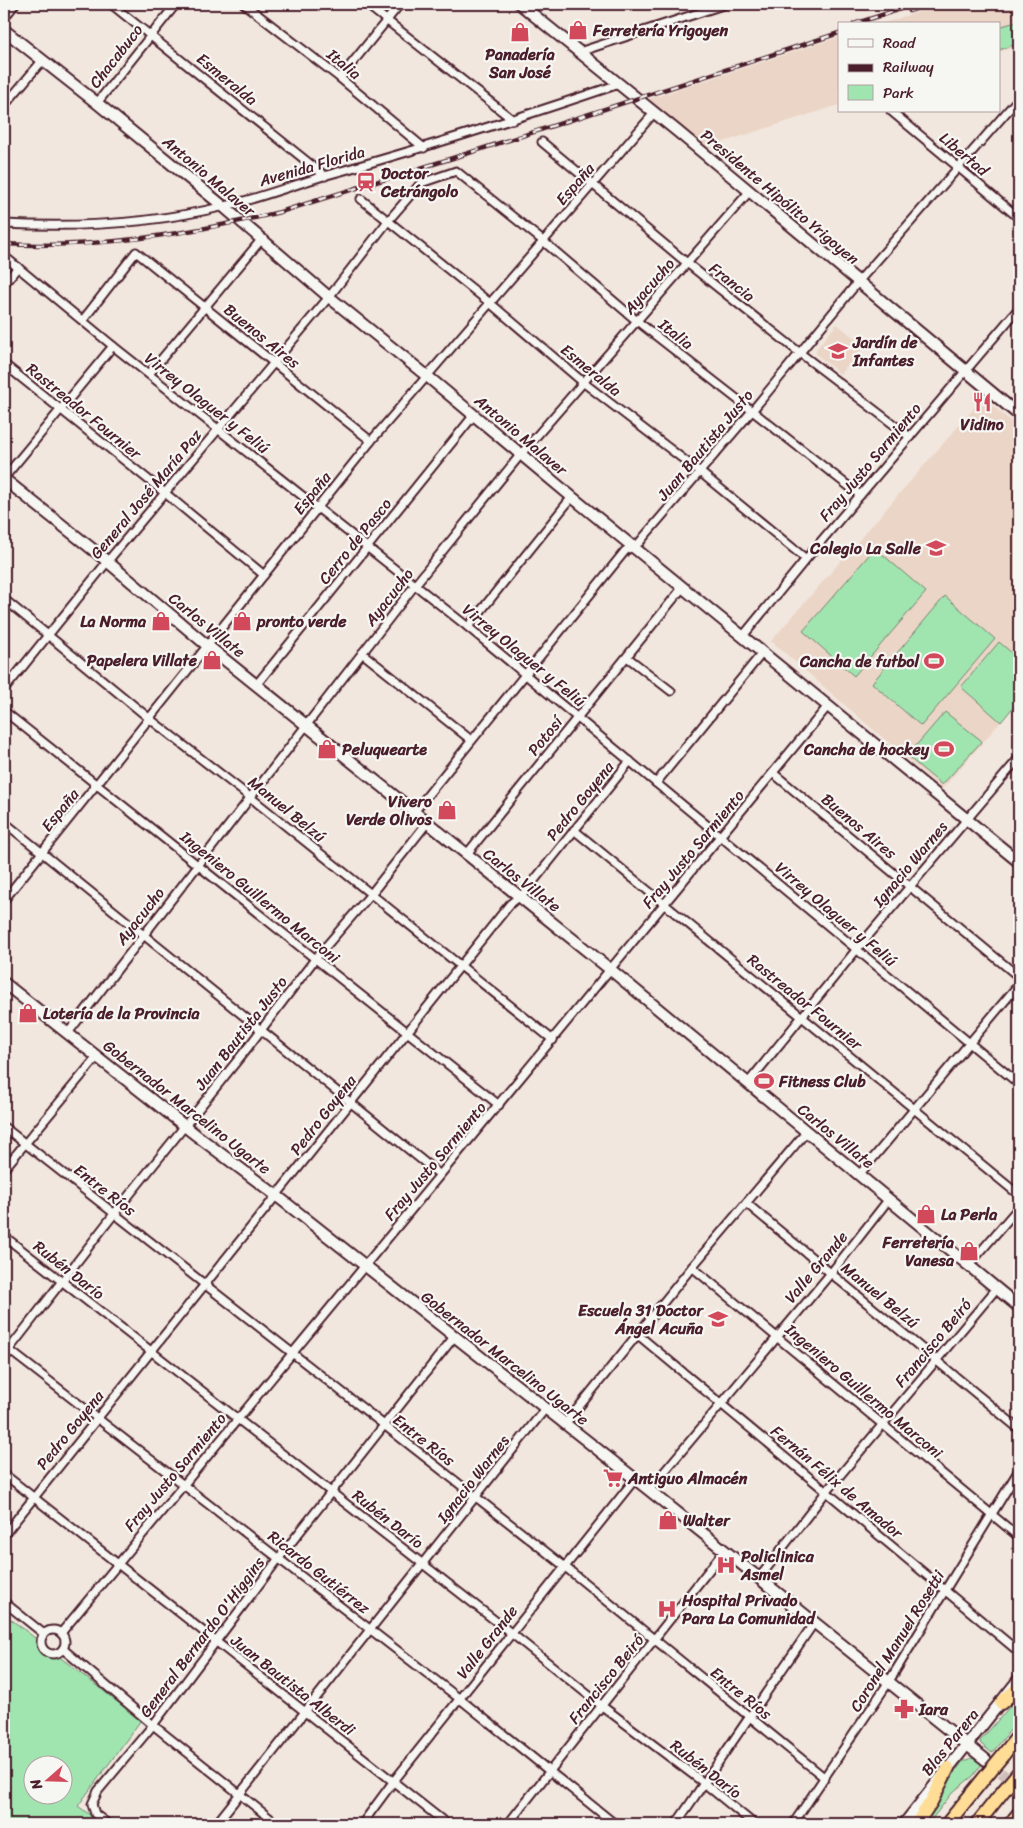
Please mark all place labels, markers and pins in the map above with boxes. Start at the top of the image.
place label: Ferretería Yrigoyen [592,16,729,45]
shop icon: Ferretería Yrigoyen [567,19,589,41]
shop icon: Panadería San José [509,21,531,43]
place label: Panadería San José [485,40,555,87]
place label: Doctor Cetrángolo [380,159,458,206]
station icon: Doctor Cetrángolo [355,171,377,193]
place label: Jardín de Infantes [852,328,918,375]
school or university icon: Jardín de Infantes [827,340,849,362]
restaurant icon: Vidino [971,391,993,413]
place label: Vidino [960,410,1004,439]
place label: Colegio La Salle [809,534,922,563]
school or university icon: Colegio La Salle [925,537,947,559]
place label: La Norma [80,607,147,636]
place label: pronto verde [256,607,347,636]
shop icon: La Norma [150,610,172,632]
shop icon: pronto verde [231,610,253,632]
place label: Papelera Villate [87,646,198,675]
place label: Cancha de futbol [799,647,920,676]
shop icon: Papelera Villate [201,649,223,671]
sports icon: Cancha de futbol [923,650,945,672]
place label: Peluquearte [342,735,427,764]
place label: Cancha de hockey [803,735,930,764]
shop icon: Peluquearte [316,738,338,760]
sports icon: Cancha de hockey [933,738,955,760]
place label: Vivero Verde Olivos [346,787,433,834]
shop icon: Vivero Verde Olivos [436,799,458,821]
place label: Lotería de la Provincia [43,999,201,1028]
shop icon: Lotería de la Provincia [17,1002,39,1024]
place label: Fitness Club [778,1067,866,1096]
sports icon: Fitness Club [753,1070,775,1092]
place label: La Perla [941,1200,998,1229]
shop icon: La Perla [915,1203,937,1225]
place label: Ferretería Vanesa [882,1228,955,1275]
shop icon: Ferretería Vanesa [958,1240,980,1262]
place label: Escuela 31 Doctor Ángel Acuña [578,1296,704,1343]
school or university icon: Escuela 31 Doctor Ángel Acuña [707,1308,729,1330]
place label: Antiguo Almacén [627,1464,748,1493]
supermarket icon: Antiguo Almacén [602,1467,624,1489]
place label: Walter [683,1506,731,1535]
shop icon: Walter [657,1509,679,1531]
place label: Policlinica Asmel [740,1542,815,1589]
hospital icon: Policlinica Asmel [715,1554,737,1576]
place label: Hospital Privado Para La Comunidad [681,1586,816,1633]
hospital icon: Hospital Privado Para La Comunidad [656,1598,678,1620]
place label: Iara [918,1695,949,1724]
pharmacy icon: Iara [893,1698,915,1720]

